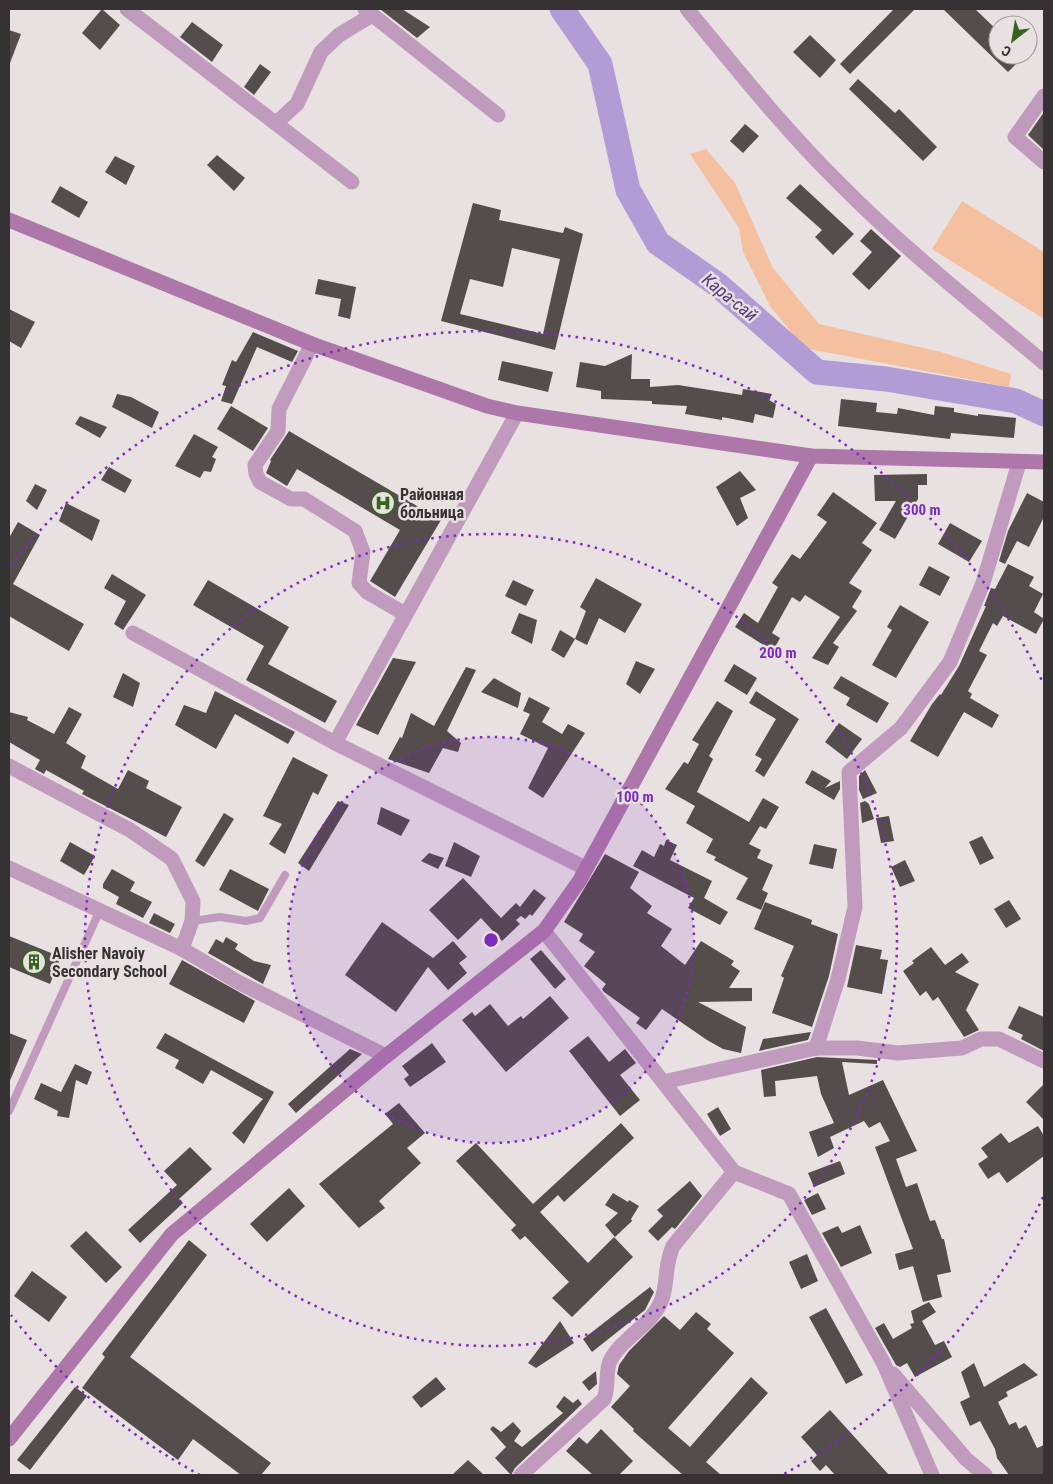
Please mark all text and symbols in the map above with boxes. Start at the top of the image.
north arrow [988,15,1038,65]
text: С [999,42,1014,60]
water label: Кара-сай [698,268,762,326]
place label: Районная больница [400,485,464,522]
hospital icon: Районная больница [370,490,396,516]
text: 300 m [903,501,941,519]
text: 200 m [759,644,797,662]
text: 100 m [616,788,654,806]
centre of rings [482,931,500,949]
place label: Alisher Navoiy Secondary School [52,944,167,981]
building icon: Alisher Navoiy Secondary School [21,949,47,975]

